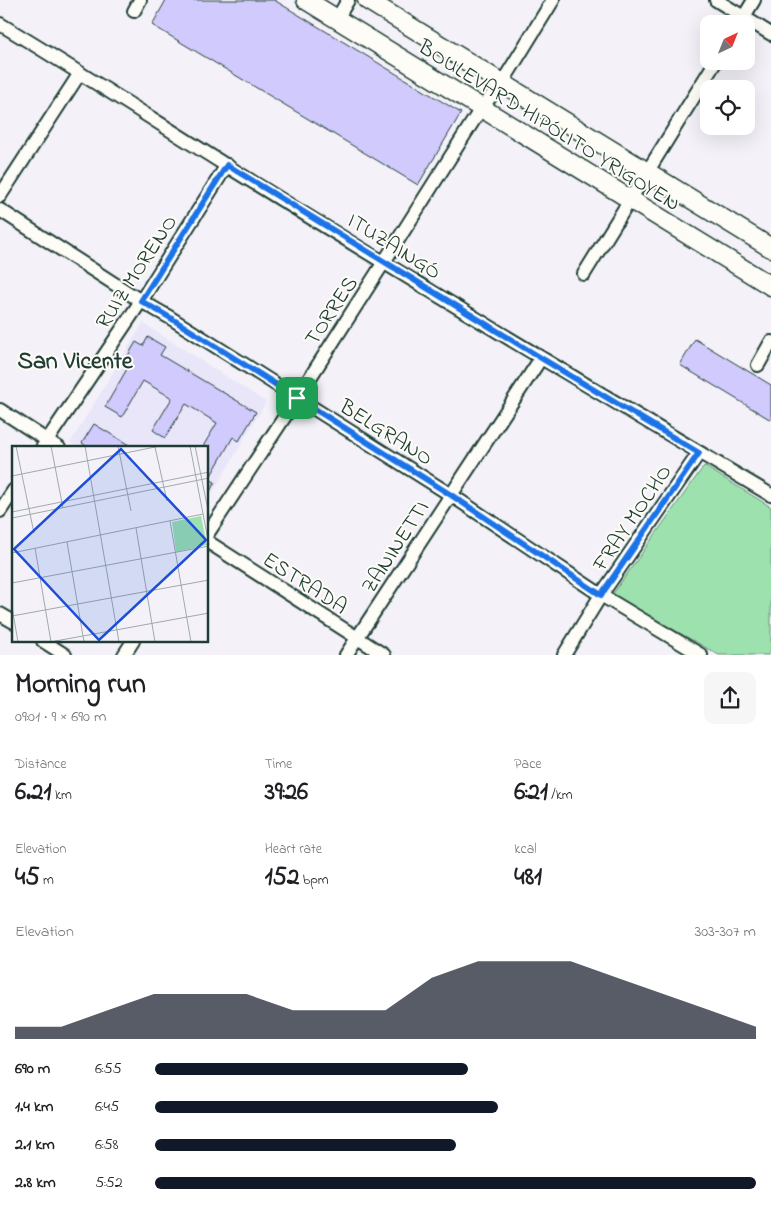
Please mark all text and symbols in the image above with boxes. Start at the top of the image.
north arrow [700,15,755,70]
map controls [700,15,755,135]
street label: BOULEVARD HIPÓLITO YRIGOYEN [410,32,686,221]
button: locate [700,80,755,135]
street label: ITUZAINGÓ [340,206,447,289]
street label: RUIZ MORENO [89,209,186,336]
street label: TORRES [298,270,367,353]
district label: San Vicente [17,345,134,380]
pin [276,377,318,419]
icon: arrive [283,384,311,412]
street label: BELGRANO [332,392,438,475]
inset map [12,446,209,642]
street label: FRAY MOCHO [585,459,681,579]
street label: ZANINETTI [355,495,438,600]
street label: ESTRADA [256,545,353,624]
text: Morning run [15,665,146,706]
button: share [704,672,756,724]
text: 09:01 · 9 × 690 m [15,705,106,729]
text: Distance [15,754,67,775]
text: Time [265,754,292,775]
text: Pace [514,754,542,775]
text: 6.21 [15,775,51,811]
text: 39:26 [265,775,308,811]
text: 6:21 [514,775,548,811]
text: km [51,785,72,806]
text: /km [548,785,573,806]
text: Elevation [15,839,66,860]
text: Heart rate [265,839,322,860]
text: kcal [514,839,537,860]
text: 45 [15,860,40,896]
text: 152 [265,860,299,896]
text: 481 [514,860,542,896]
text: m [40,870,54,891]
text: bpm [299,870,329,891]
text: Elevation [15,920,74,944]
text: 303–307 m [695,920,756,944]
text: 690 m [15,1057,50,1081]
text: 6:55 [95,1057,122,1081]
text: 1.4 km [15,1095,53,1119]
text: 6:45 [95,1095,119,1119]
text: 2.1 km [15,1133,55,1157]
text: 6:58 [95,1133,119,1157]
text: 2.8 km [15,1171,56,1195]
text: 5:52 [95,1171,123,1195]

